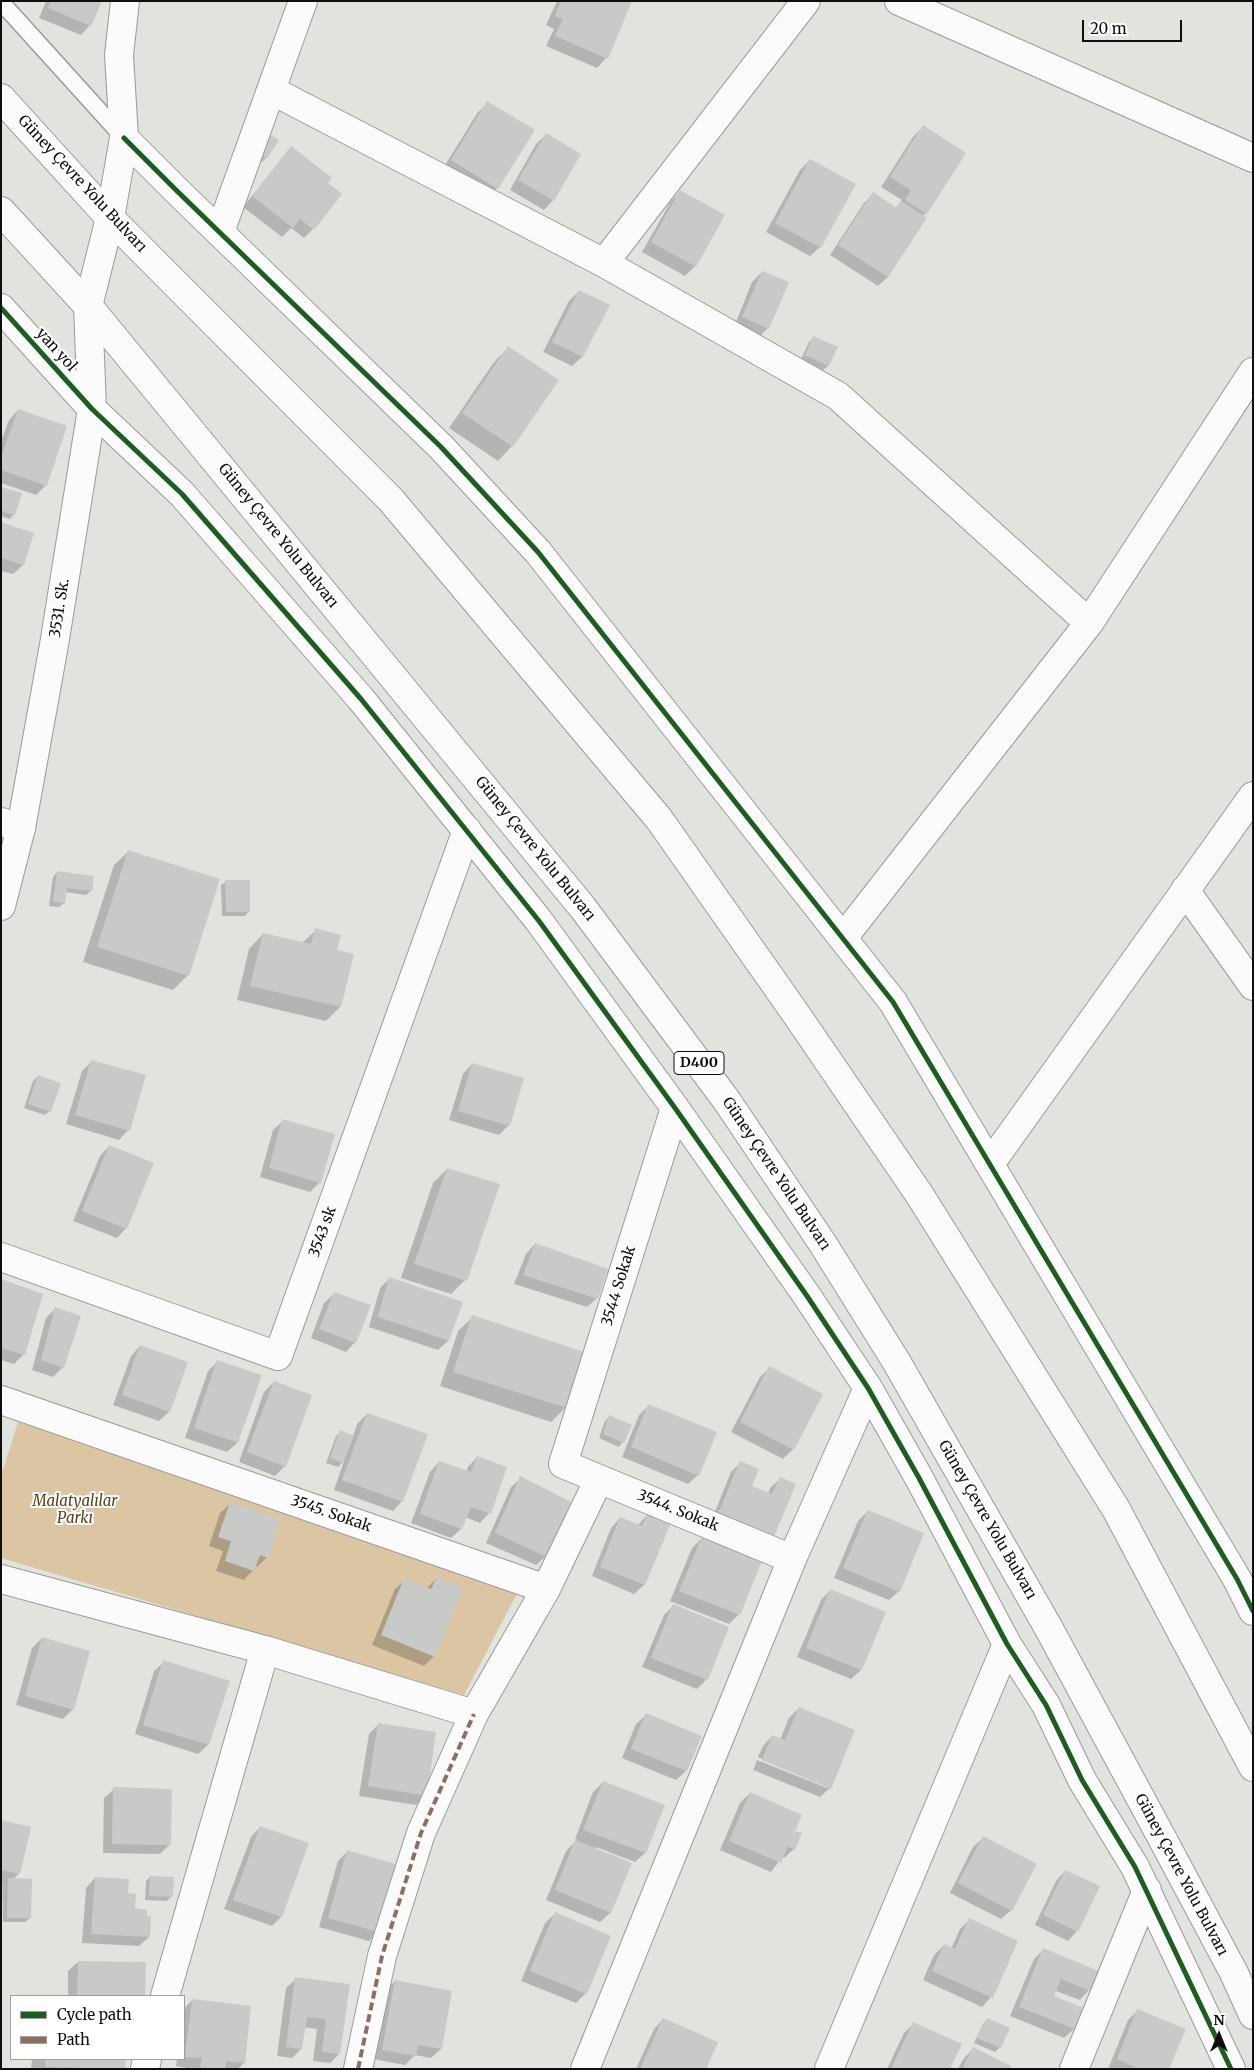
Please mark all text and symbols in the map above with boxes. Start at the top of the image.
scale bar [1084,10,1184,42]
text: 20 m [1090,19,1127,38]
street label: Güney Çevre Yolu Bulvarı [14,112,150,256]
street label: yan yol [32,325,80,375]
street label: Güney Çevre Yolu Bulvarı [214,460,342,612]
street label: 3531. Sk. [46,577,74,639]
street label: Güney Çevre Yolu Bulvarı [471,773,599,925]
road number: D400 [674,1052,724,1074]
street label: Güney Çevre Yolu Bulvarı [718,1094,834,1254]
street label: 3543 sk [305,1204,341,1260]
street label: 3544 Sokak [598,1244,640,1328]
street label: Güney Çevre Yolu Bulvarı [934,1437,1040,1603]
street label: 3544. Sokak [635,1486,721,1536]
street label: 3545. Sokak [288,1492,374,1536]
park label: Malatyalılar Parkı [33,1493,117,1528]
street label: Güney Çevre Yolu Bulvarı [1131,1791,1231,1959]
legend [10,1995,185,2060]
text: Cycle path [57,2005,132,2024]
north arrow [1194,2010,1244,2060]
text: N [1213,2011,1225,2029]
text: Path [57,2030,90,2049]

